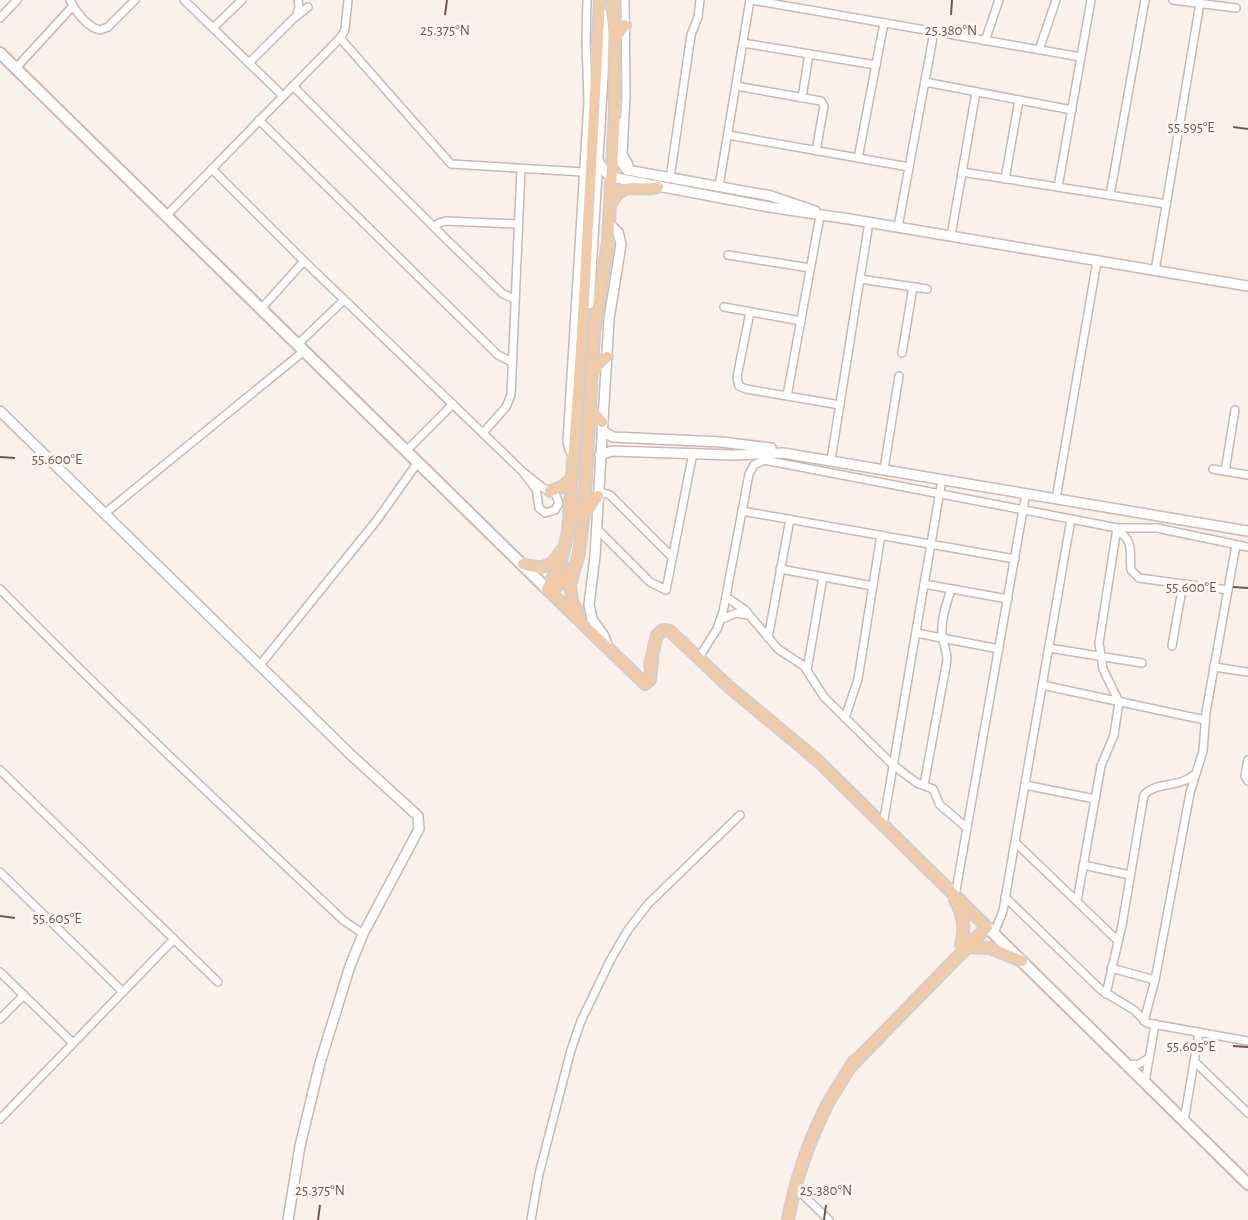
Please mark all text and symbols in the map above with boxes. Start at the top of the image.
text: 25.375°N [420,23,470,38]
text: 25.380°N [925,23,977,38]
text: 55.595°E [1167,120,1215,135]
text: 55.600°E [32,452,82,467]
text: 55.600°E [1166,580,1216,595]
text: 55.605°E [33,911,81,926]
text: 55.605°E [1167,1039,1215,1054]
text: 25.375°N [295,1183,345,1198]
text: 25.380°N [800,1183,852,1198]

